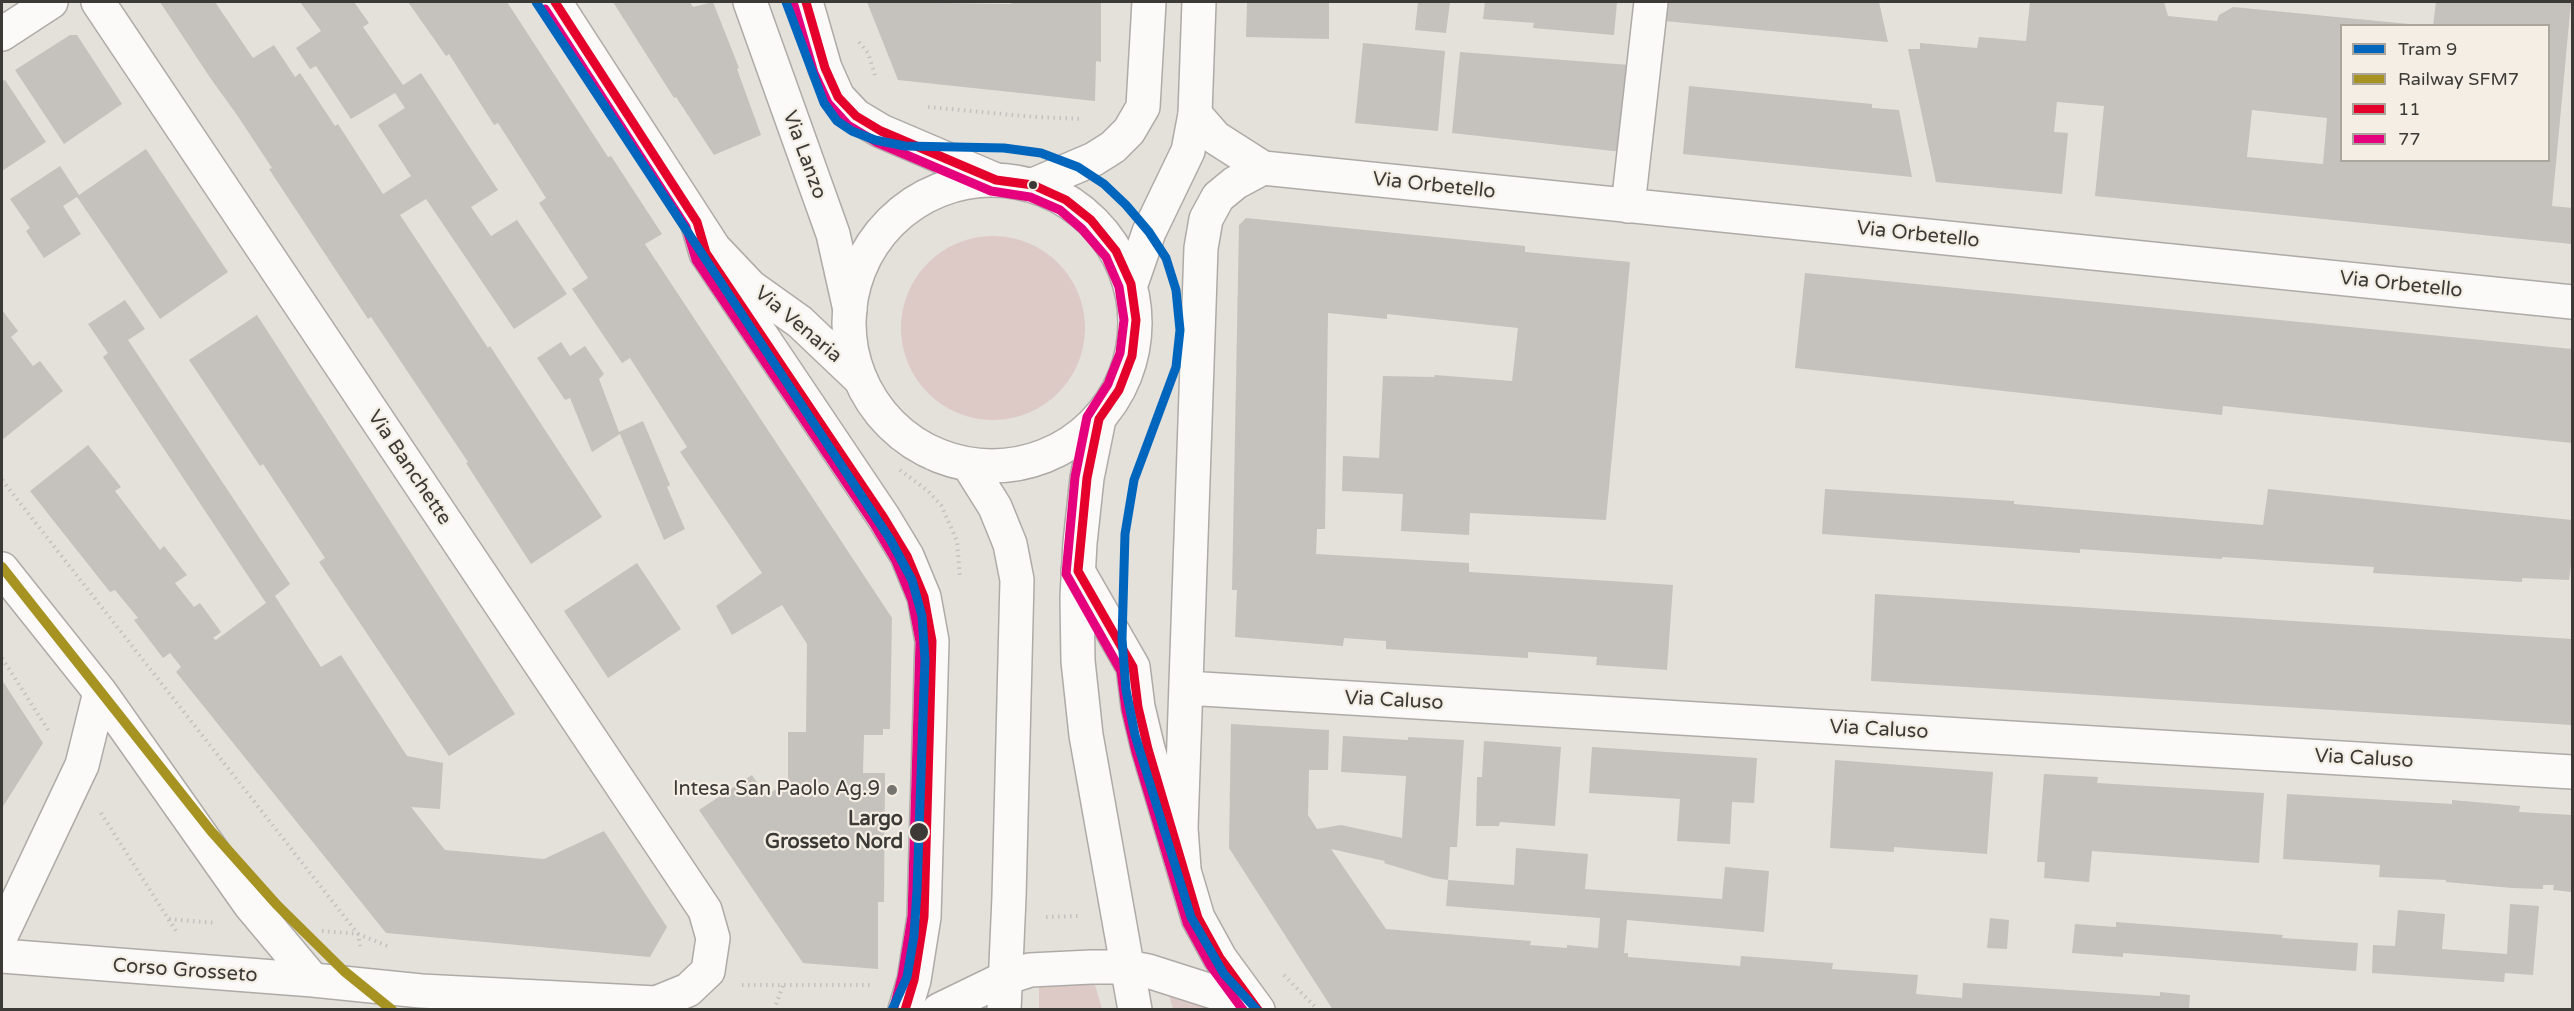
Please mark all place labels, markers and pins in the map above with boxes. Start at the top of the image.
unlabelled marker [1027,179,1039,191]
place label: Intesa San Paolo Ag.9 [673,778,880,802]
marker: Intesa San Paolo Ag.9 [885,783,899,797]
place label: Largo Grosseto Nord [765,808,903,855]
marker: Largo Grosseto Nord [908,821,930,843]

